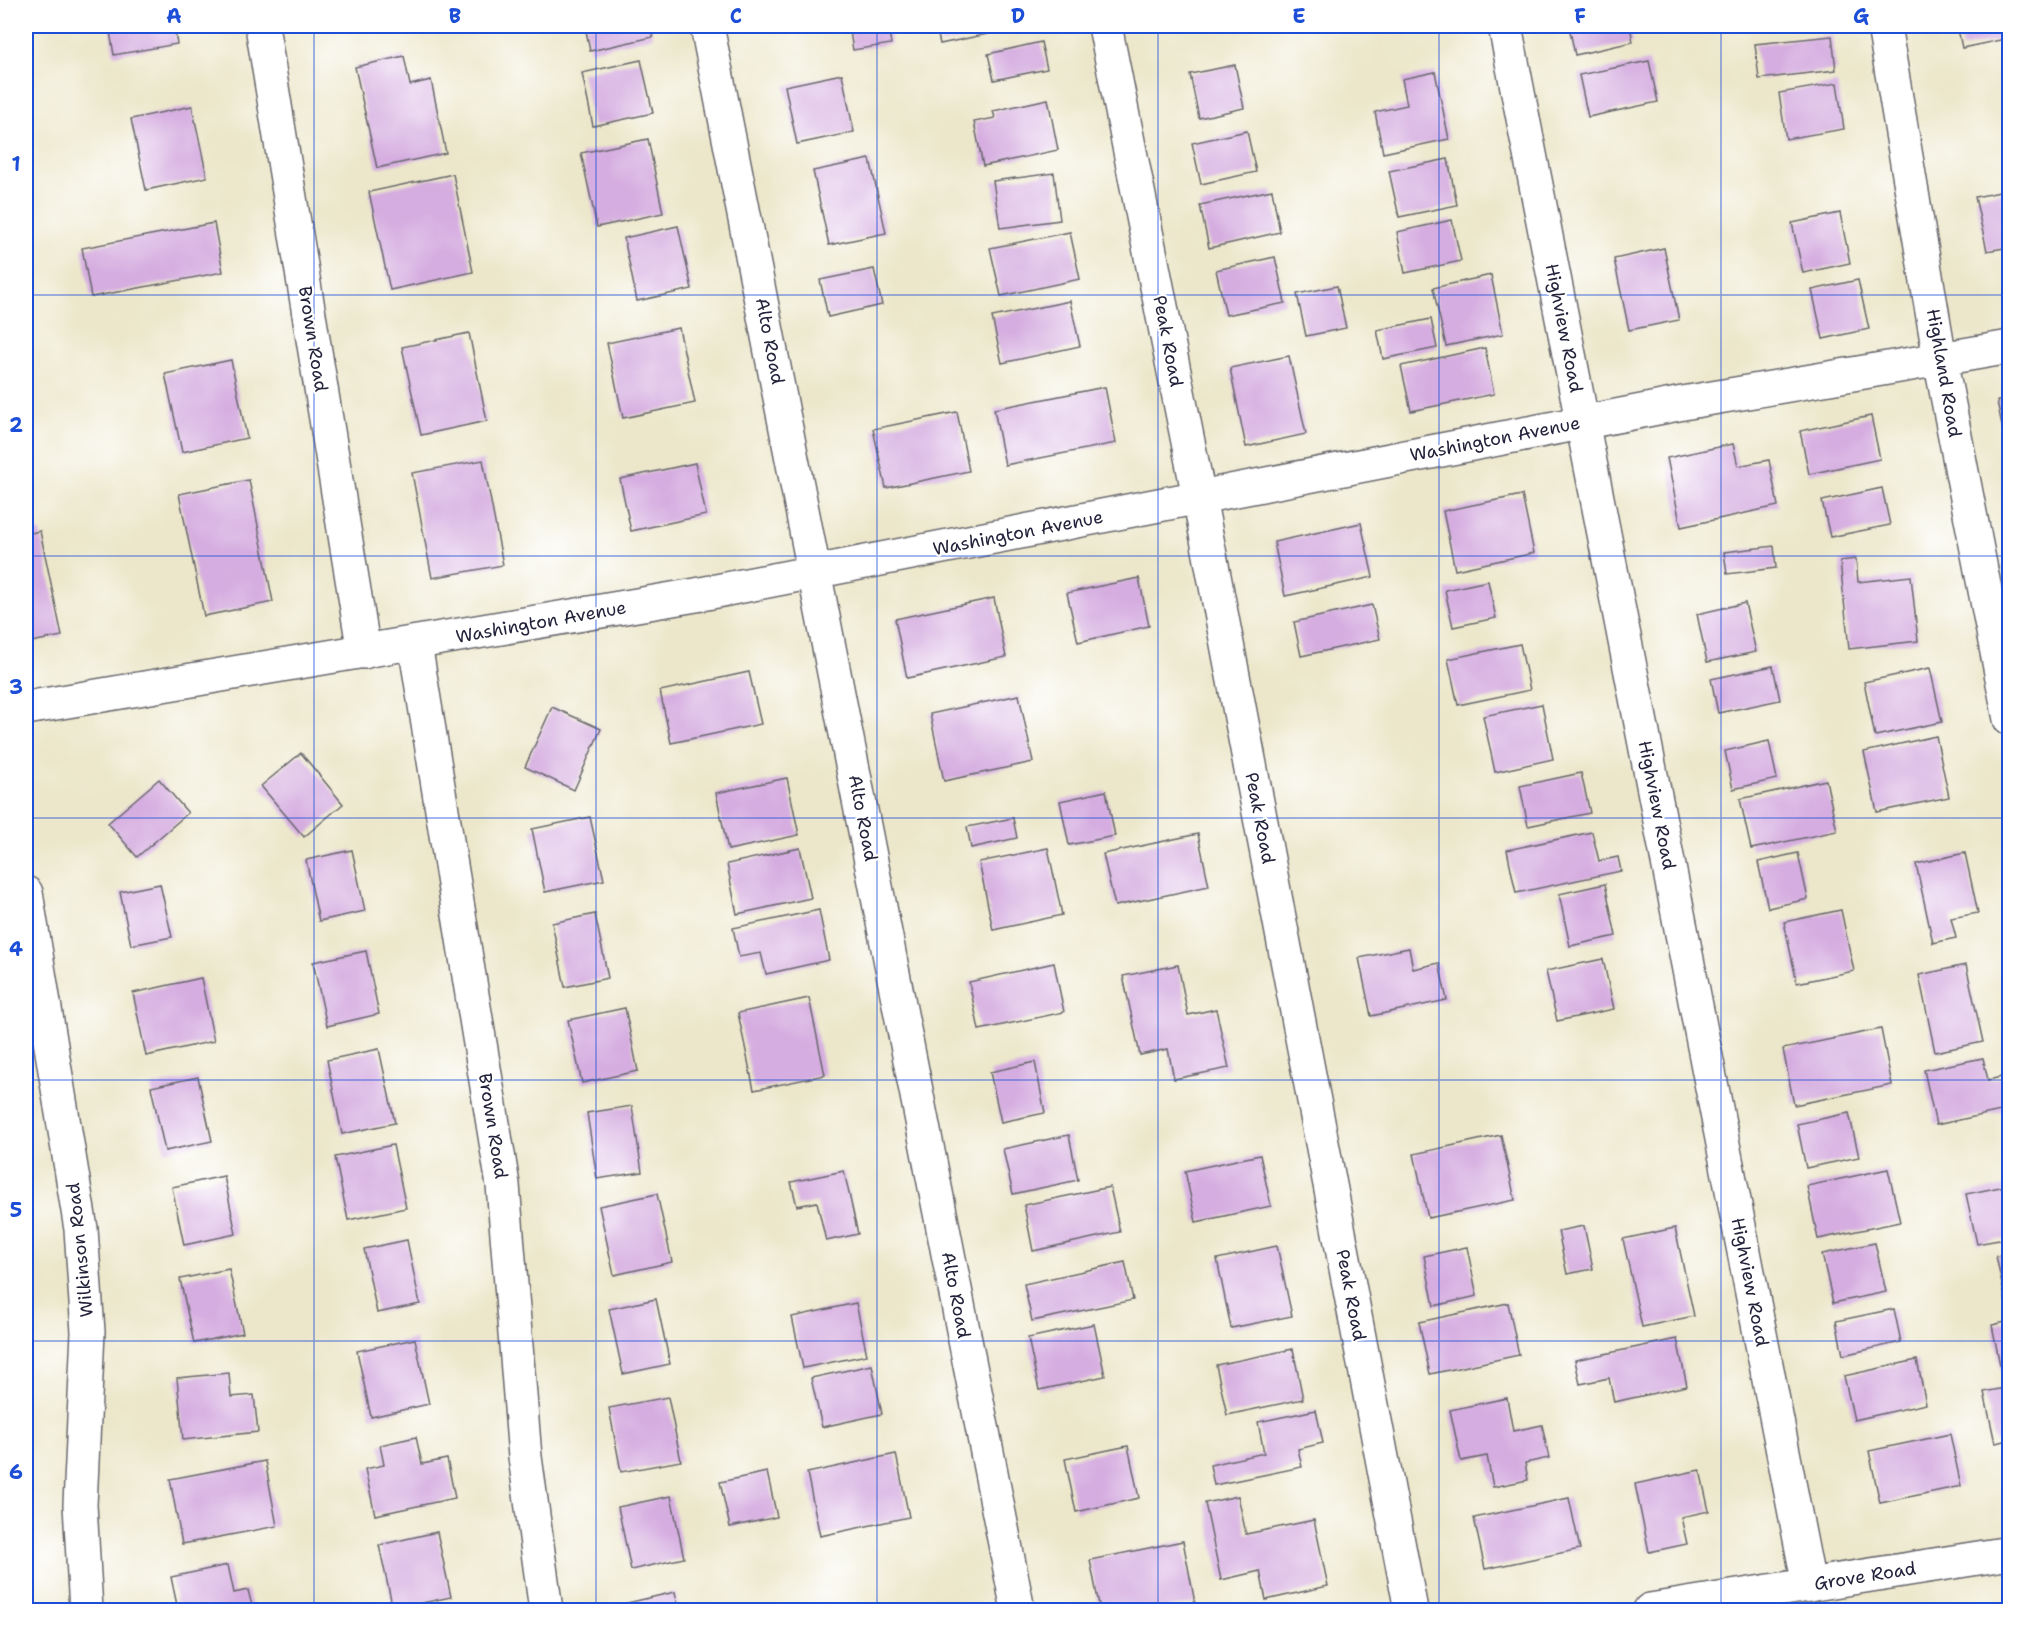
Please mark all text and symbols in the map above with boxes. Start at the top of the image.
text: A [166,3,182,29]
text: B [449,3,461,29]
text: C [730,3,742,29]
text: D [1011,3,1025,29]
text: E [1292,3,1306,29]
text: F [1574,3,1586,29]
text: G [1853,3,1869,29]
text: 1 [11,151,21,177]
street label: Highview Road [1540,261,1588,395]
street label: Brown Road [293,284,333,394]
street label: Peak Road [1147,293,1189,389]
street label: Alto Road [750,296,790,386]
street label: Highland Road [1921,307,1967,439]
street label: Washington Avenue [1408,411,1582,467]
text: 2 [9,412,23,438]
street label: Washington Avenue [931,505,1105,561]
street label: Washington Avenue [454,595,628,649]
text: 3 [9,674,23,700]
street label: Highview Road [1633,738,1681,872]
street label: Peak Road [1239,770,1281,866]
street label: Alto Road [843,773,883,863]
text: 4 [9,936,23,962]
street label: Brown Road [473,1071,513,1181]
street label: Wilkinson Road [61,1182,99,1318]
text: 5 [10,1197,22,1223]
street label: Highview Road [1726,1215,1774,1349]
street label: Peak Road [1330,1247,1372,1343]
street label: Alto Road [936,1250,976,1340]
text: 6 [9,1459,23,1485]
street label: Grove Road [1812,1556,1918,1596]

